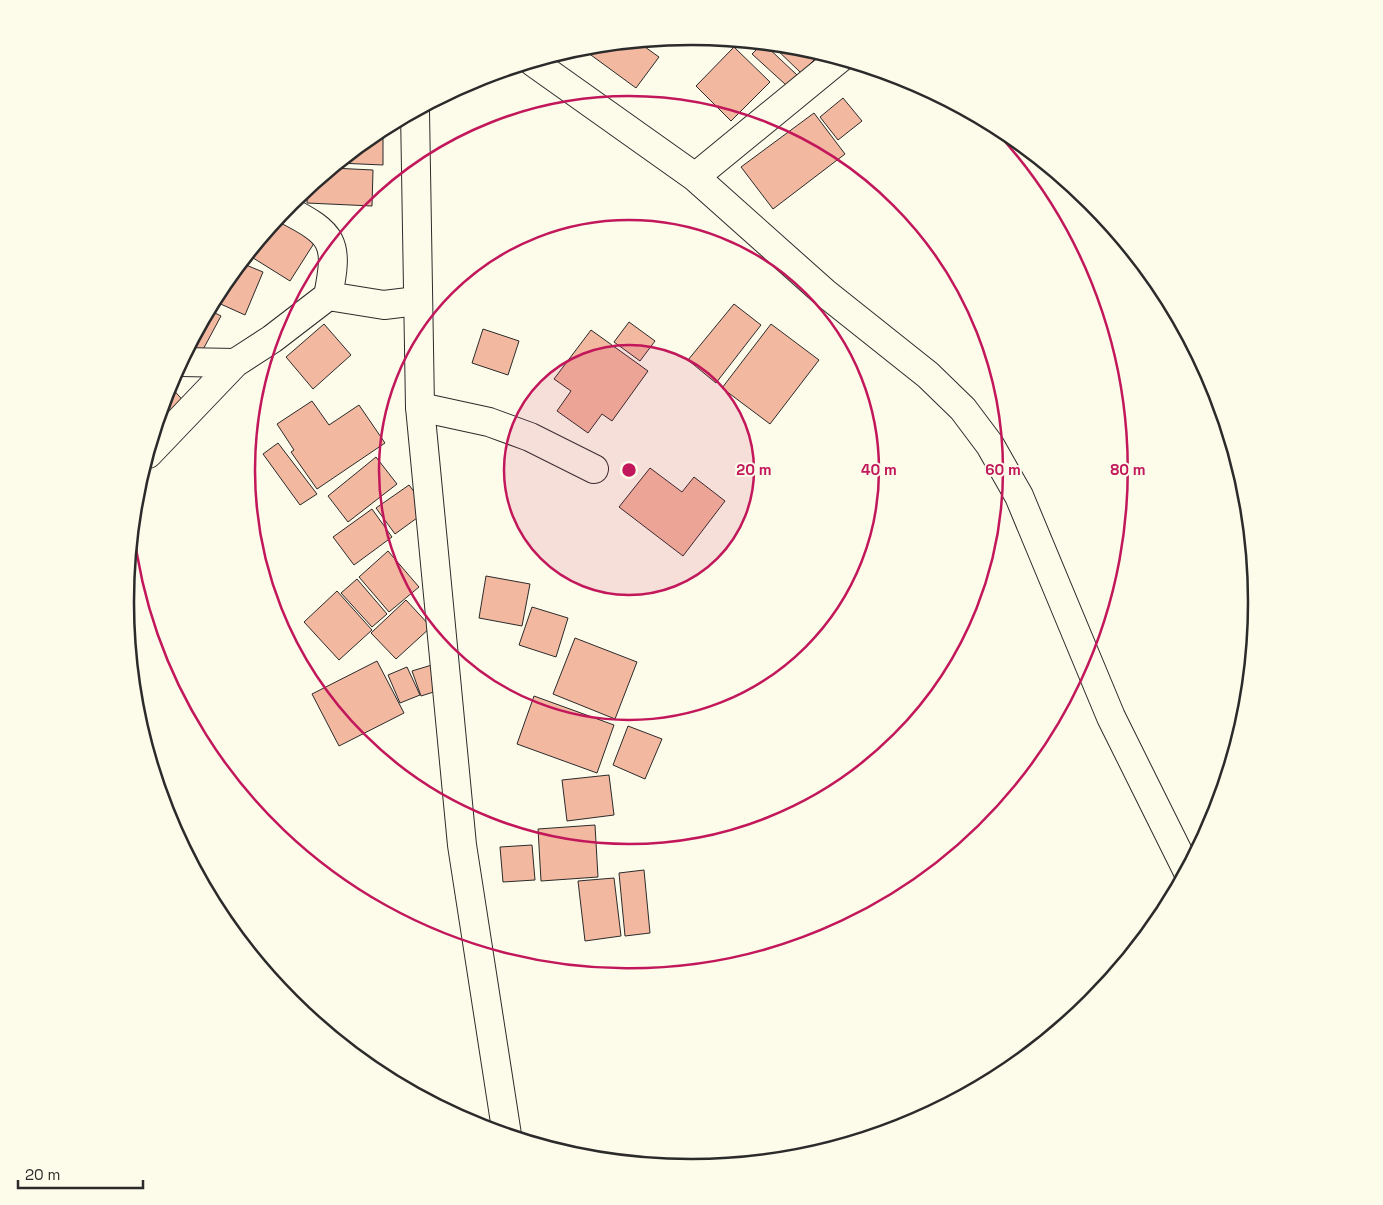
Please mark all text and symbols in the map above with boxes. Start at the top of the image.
text: 20 m [736,460,772,479]
text: 40 m [861,460,897,479]
text: 60 m [985,460,1021,479]
text: 80 m [1110,460,1146,479]
centre of rings [620,461,638,479]
scale bar [18,1158,142,1190]
text: 20 m [25,1165,60,1184]

